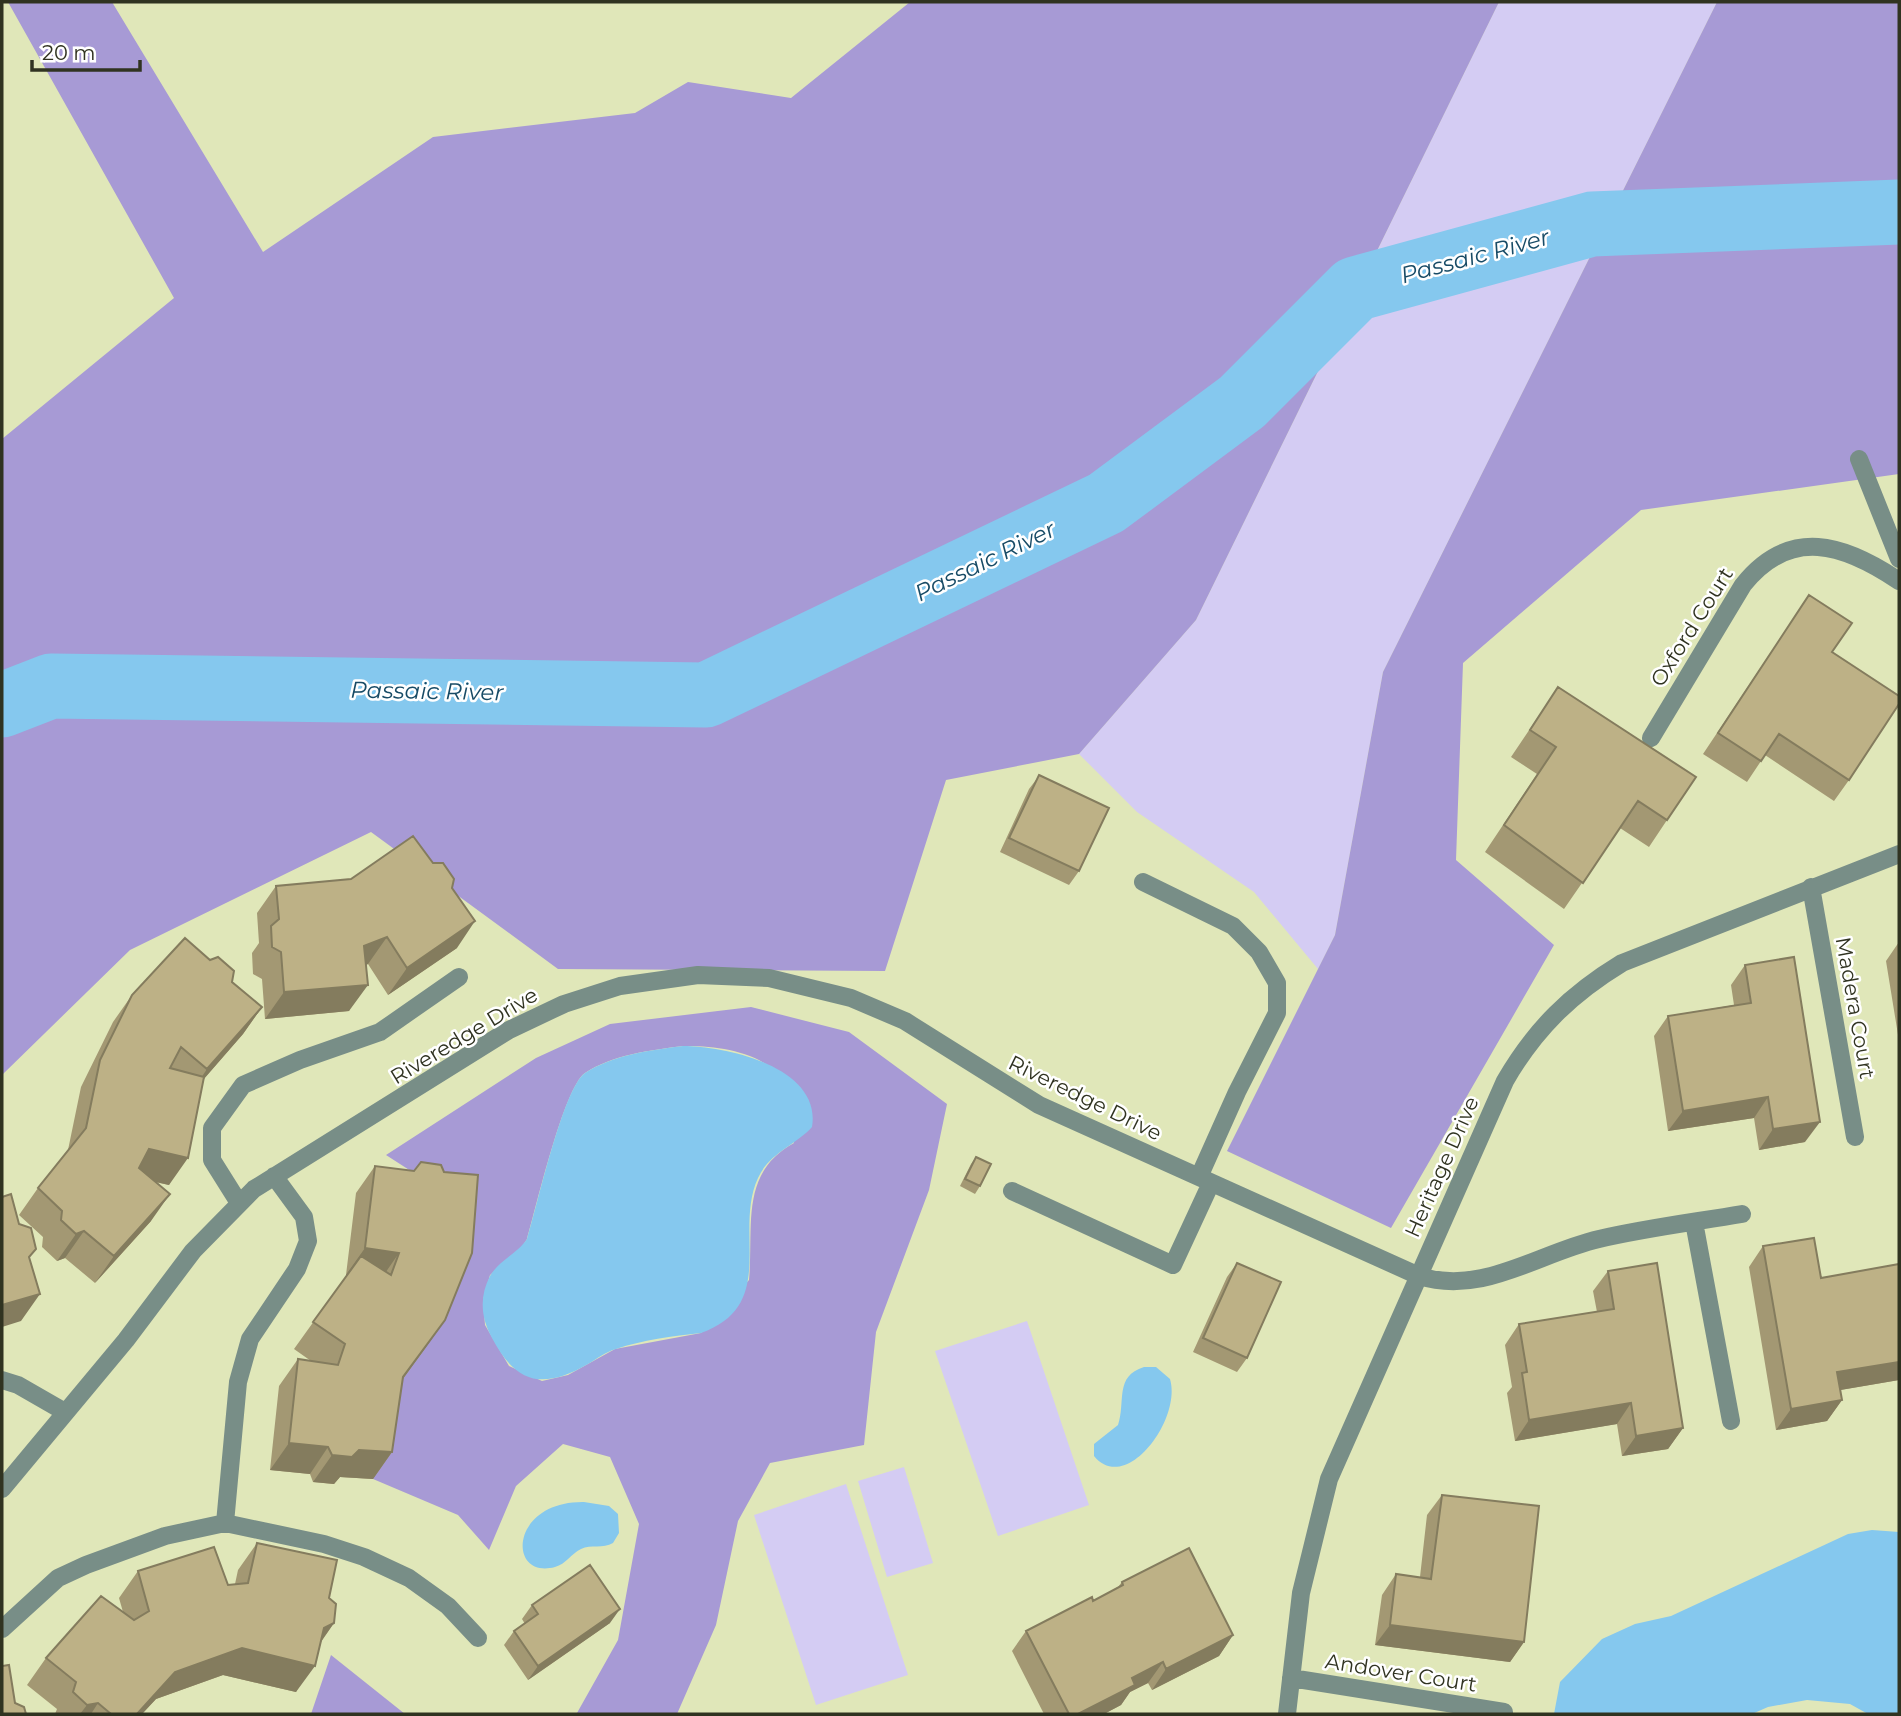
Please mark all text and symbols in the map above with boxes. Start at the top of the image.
scale bar [32,28,140,72]
text: 20 m [42,40,96,65]
water label: Passaic River [1397,222,1553,289]
water label: Passaic River [910,515,1061,607]
street label: Oxford Court [1645,563,1738,691]
water label: Passaic River [350,676,505,706]
street label: Madera Court [1831,935,1880,1081]
street label: Riveredge Drive [386,982,542,1089]
street label: Riveredge Drive [1005,1050,1166,1145]
street label: Heritage Drive [1399,1092,1484,1241]
street label: Andover Court [1324,1648,1479,1697]

